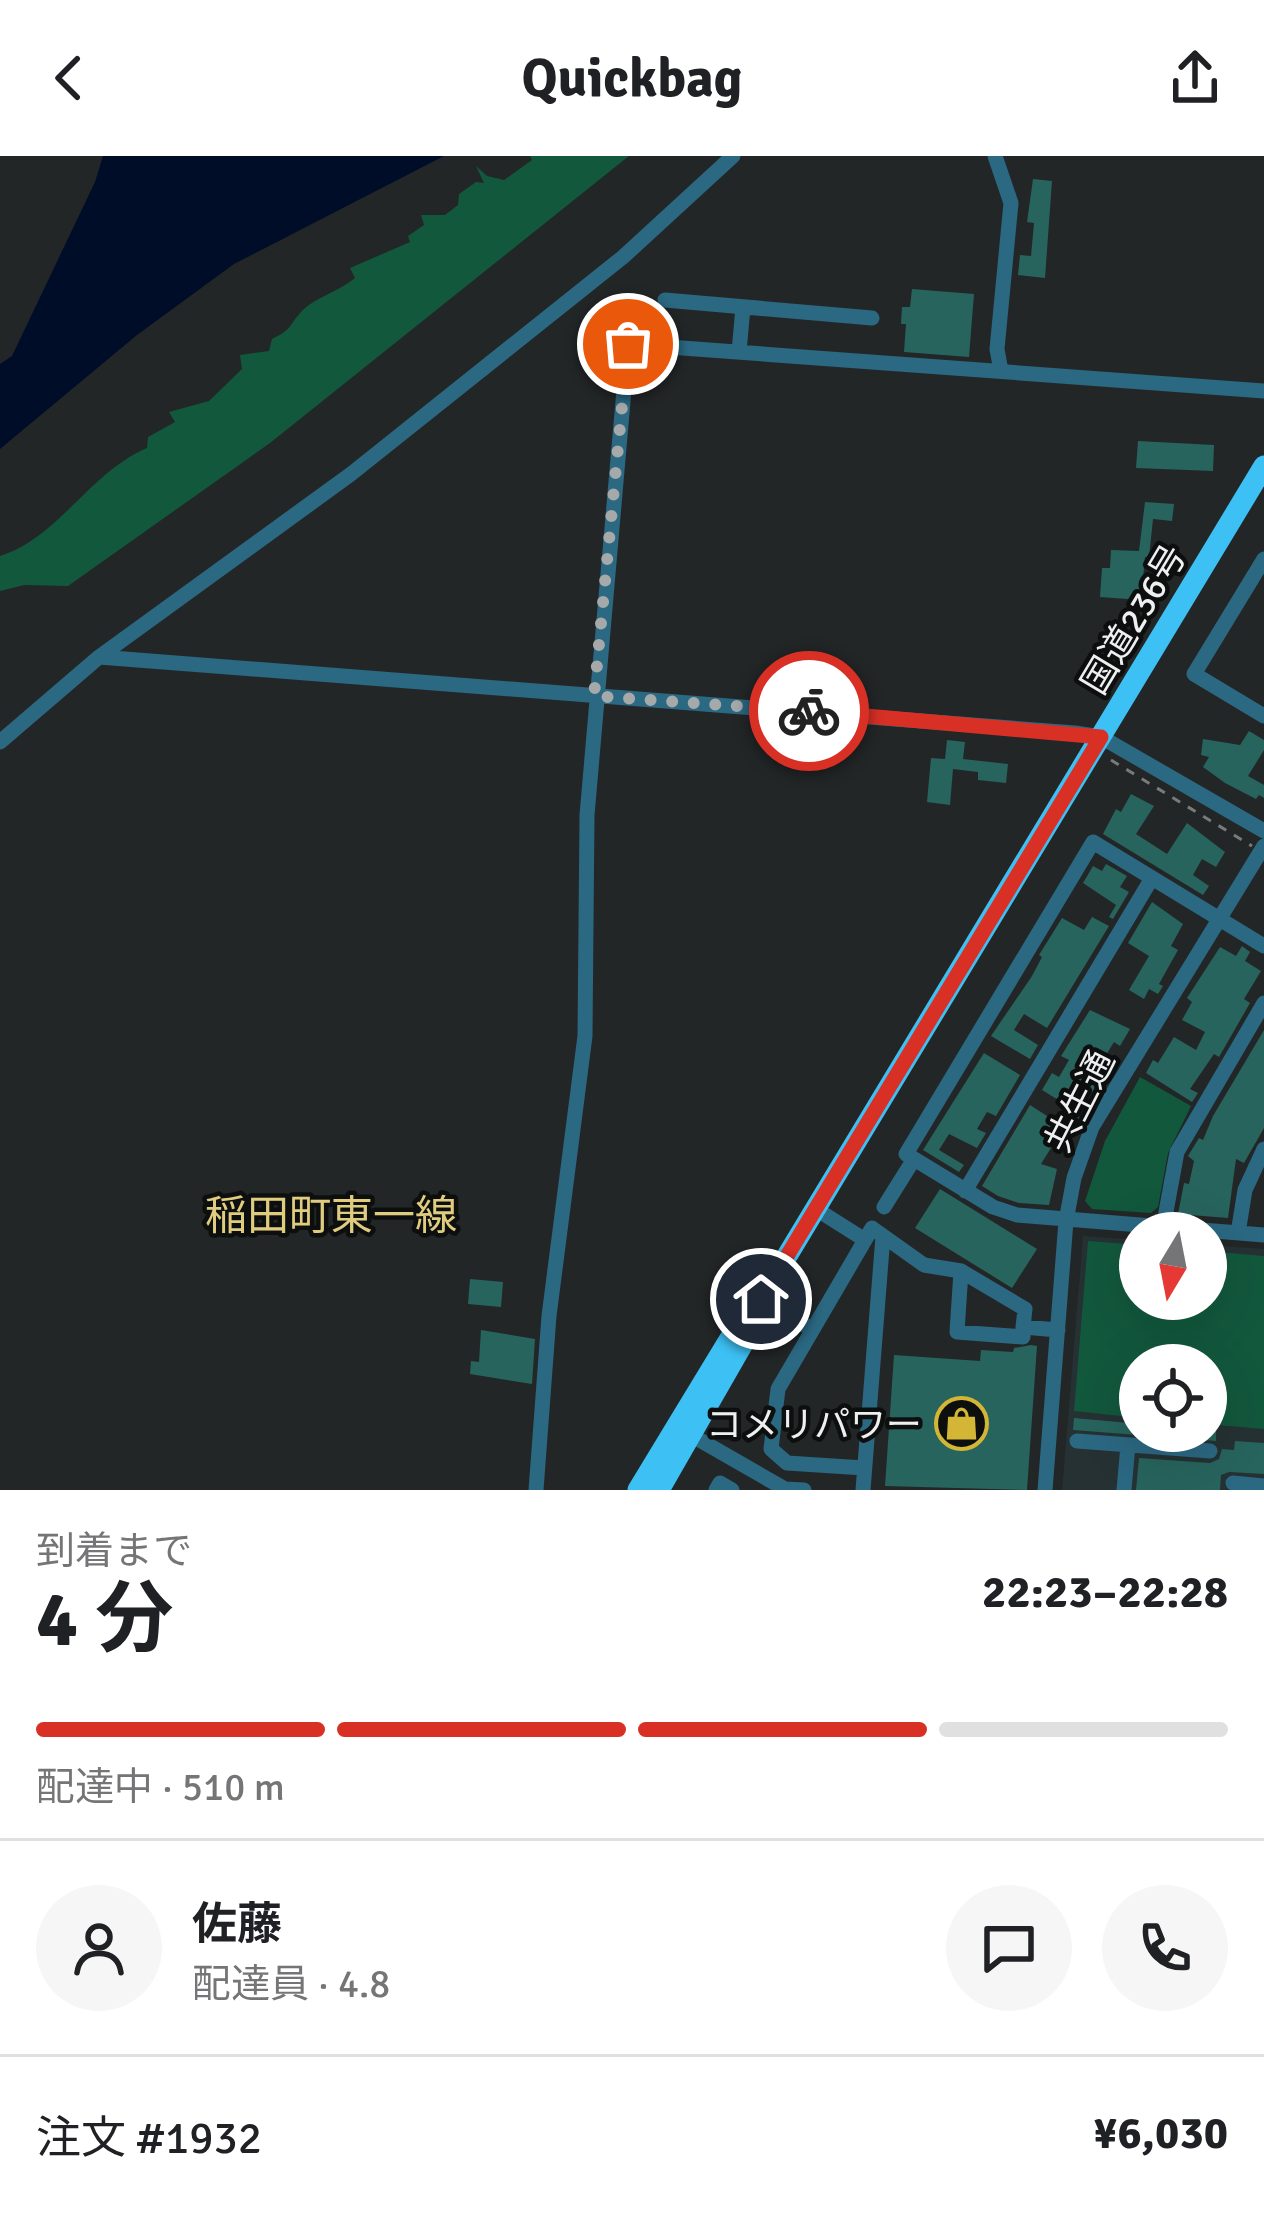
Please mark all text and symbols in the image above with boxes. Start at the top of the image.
icon: back [36,45,102,111]
text: Quickbag [521,45,743,112]
icon: share [1162,45,1228,111]
pin [577,293,679,395]
icon: bag [595,311,661,377]
street label: 国道236号 [1072,537,1196,703]
courier [749,651,869,771]
icon: bike [776,678,842,744]
street label: 共生通 [1036,1043,1125,1160]
district label: 稲田町東一線 [205,1191,457,1242]
north arrow [1119,1212,1227,1320]
map controls [1119,1212,1227,1452]
pin [710,1248,812,1350]
icon: home [728,1266,794,1332]
button: locate [1119,1344,1227,1452]
shop icon: コメリパワー [933,1396,989,1452]
place label: コメリパワー [706,1403,922,1448]
text: 到着まで [36,1527,192,1575]
text: 22:23–22:28 [982,1565,1228,1620]
text: 4 分 [36,1572,173,1668]
text: 配達中 · 510 m [36,1763,285,1811]
button: person [36,1885,162,2011]
button: chat [946,1885,1072,2011]
button: phone [1102,1885,1228,2011]
text: 佐藤 [192,1897,282,1952]
text: 配達員 · 4.8 [192,1960,390,2008]
text: ¥6,030 [1093,2106,1228,2161]
text: 注文 #1932 [36,2111,262,2166]

